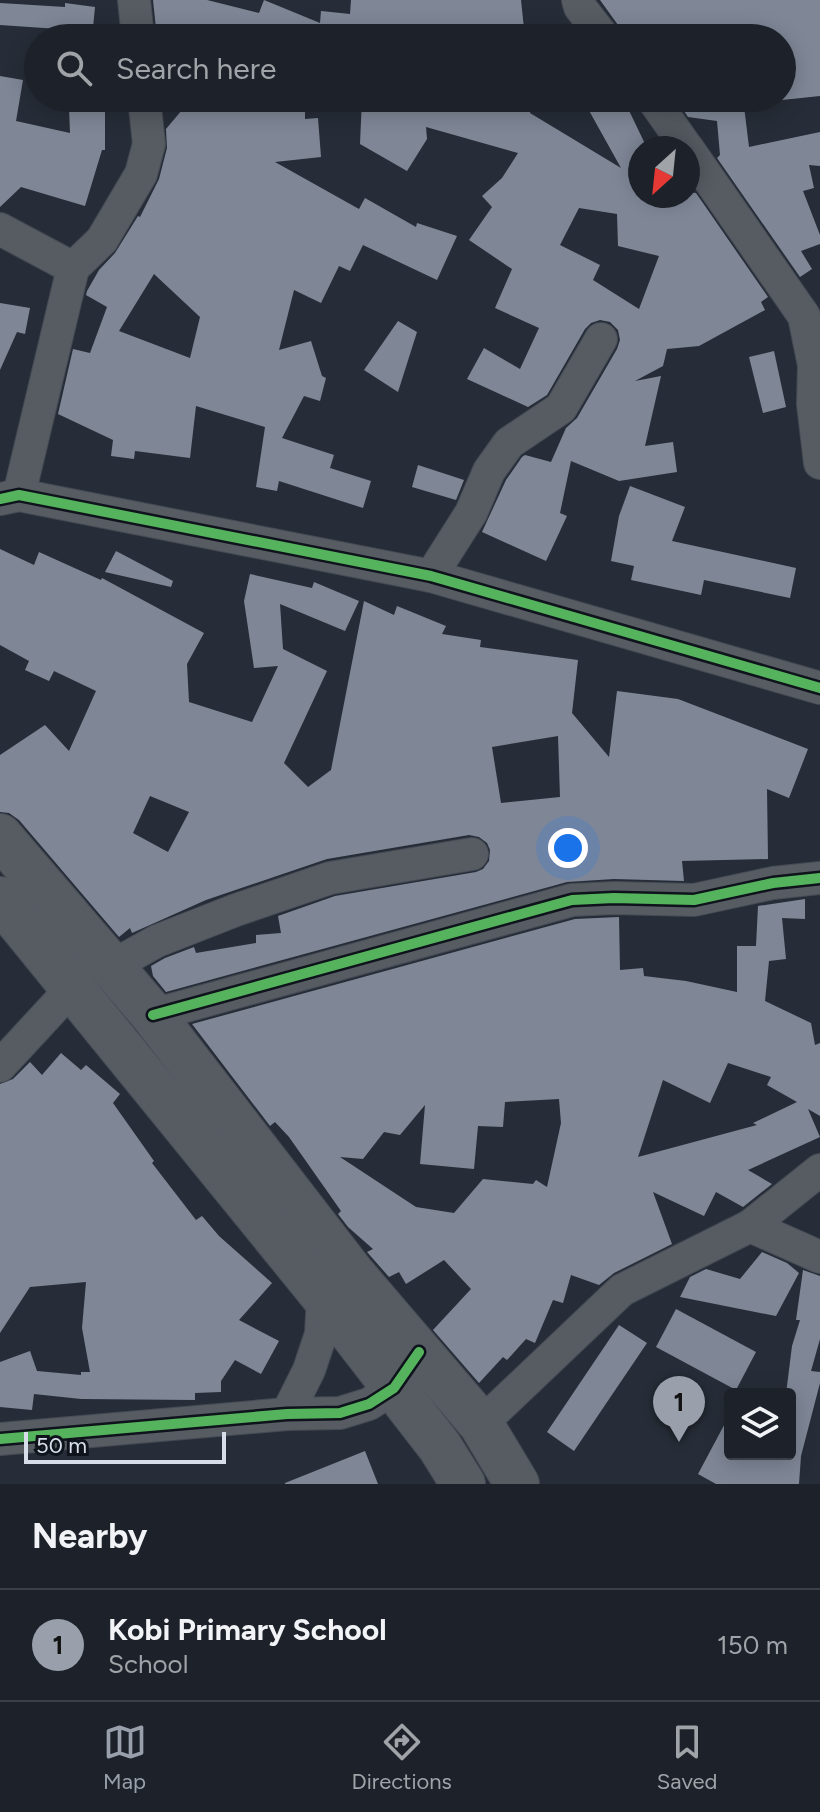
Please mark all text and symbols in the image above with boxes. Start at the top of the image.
search box [24,24,796,112]
icon: search [52,46,96,90]
text: Search here [116,50,276,87]
north arrow [628,136,700,208]
your location [548,828,588,868]
pin: 1 [653,1376,705,1442]
map controls [724,1388,796,1460]
button: layers [724,1388,796,1460]
scale bar [24,1428,226,1464]
text: 50 m [36,1432,87,1459]
text: Nearby [32,1516,147,1557]
text: Kobi Primary School [108,1611,387,1648]
text: 1 [53,1629,63,1661]
text: 150 m [717,1629,788,1661]
text: School [108,1648,188,1680]
tab: Map [103,1720,147,1795]
tab: Directions [352,1720,452,1795]
tab: Saved [657,1720,717,1795]

